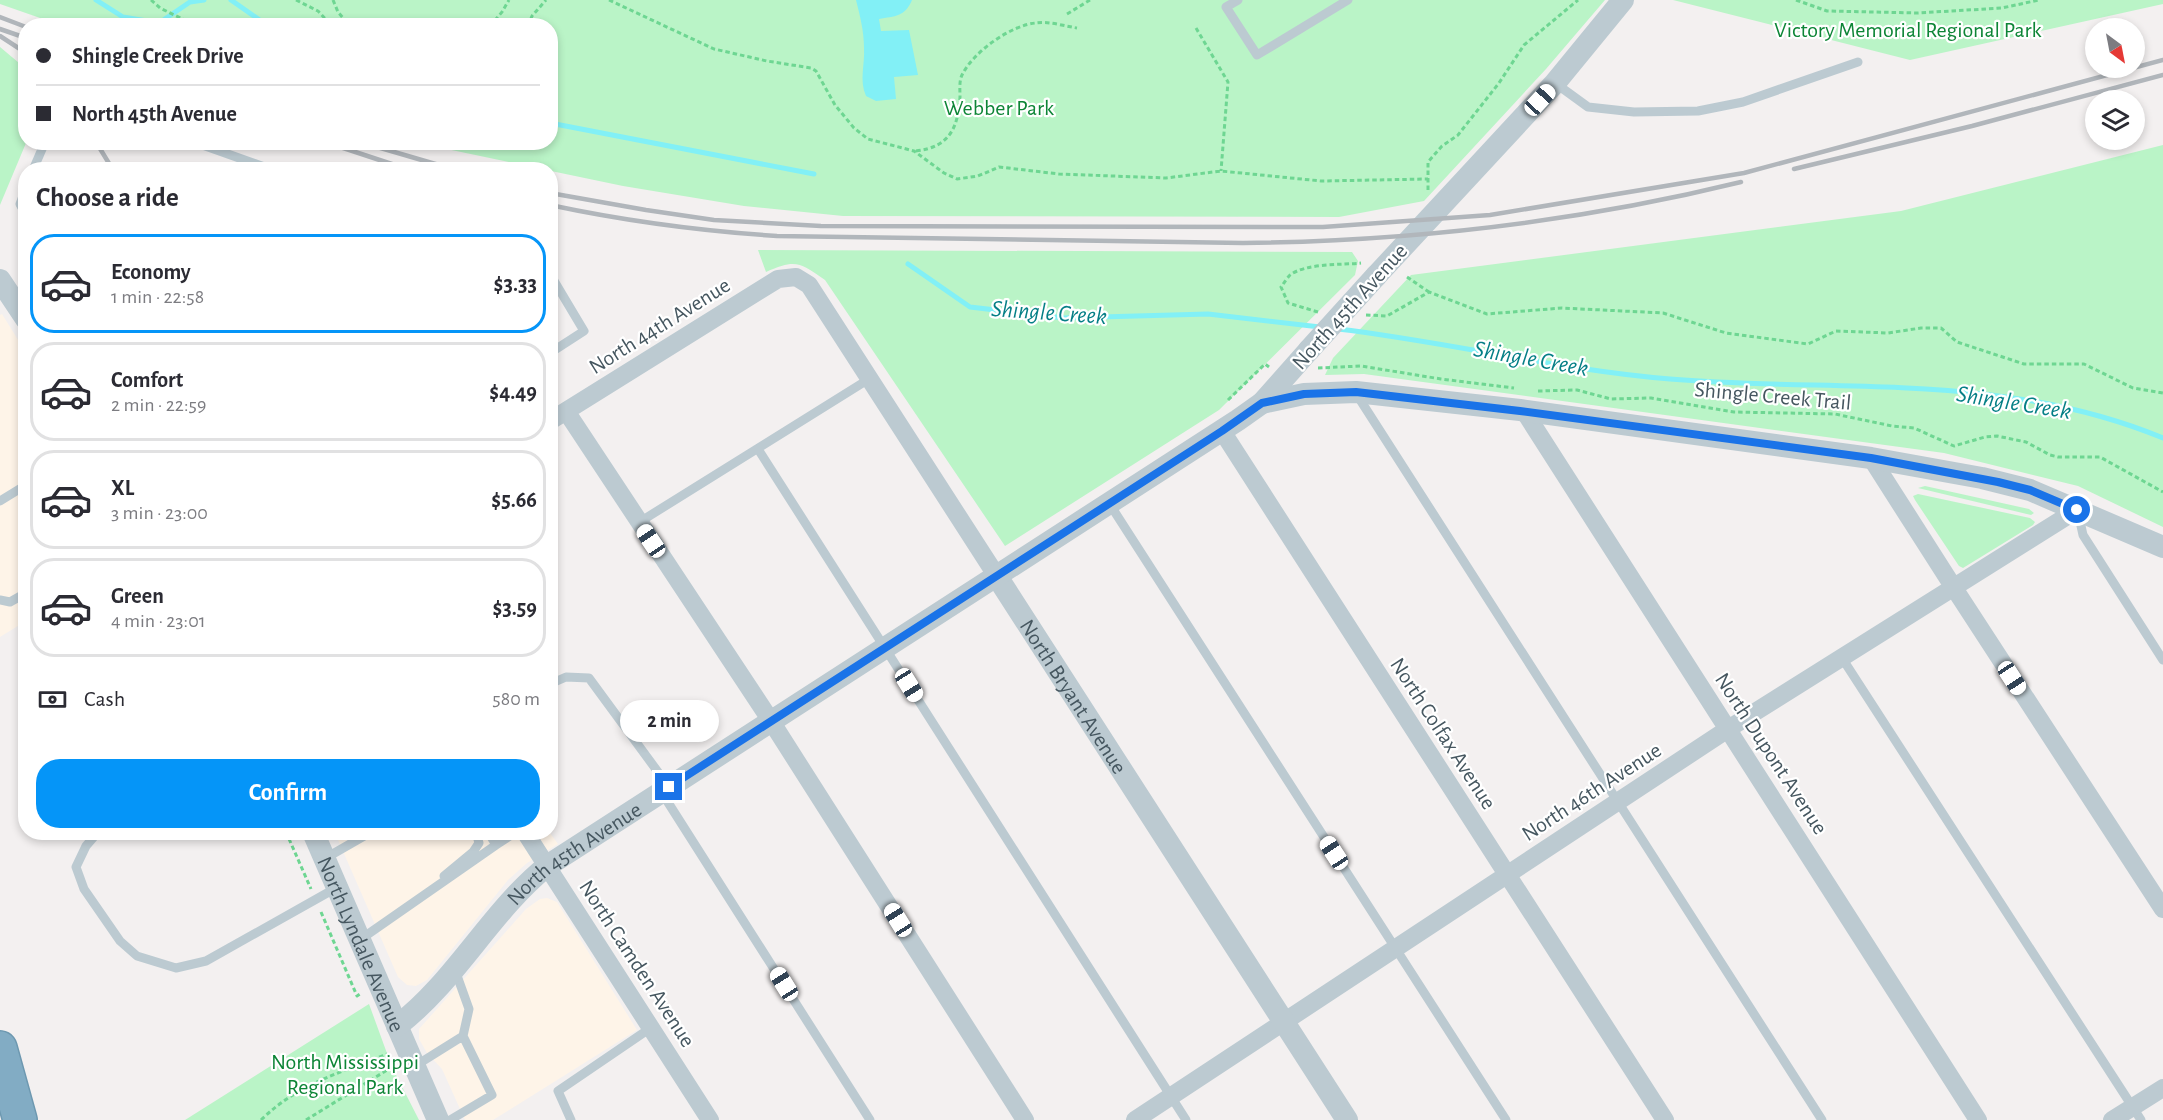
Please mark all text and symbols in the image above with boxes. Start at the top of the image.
north arrow [2085,18,2145,78]
map controls [2085,18,2145,150]
park label: Victory Memorial Regional Park [1774,19,2042,41]
text: Shingle Creek Drive [72,45,244,67]
car [1521,81,1559,119]
button: layers [2085,90,2145,150]
park label: Webber Park [944,97,1054,119]
text: North 45th Avenue [72,103,237,125]
text: Choose a ride [36,184,179,211]
street label: North 45th Avenue [1288,240,1412,374]
icon: car [39,257,93,311]
text: Economy [111,261,191,283]
text: $3.33 [494,273,537,295]
street label: North 44th Avenue [585,274,734,378]
text: 1 min · 22:58 [111,287,204,307]
water label: Shingle Creek [990,297,1108,329]
water label: Shingle Creek [1472,337,1590,381]
icon: car [39,365,93,419]
text: Comfort [111,369,183,391]
street label: Shingle Creek Trail [1694,378,1852,414]
text: $4.49 [489,381,537,403]
water label: Shingle Creek [1955,382,2073,424]
text: 2 min · 22:59 [111,395,206,415]
icon: car [39,473,93,527]
text: XL [111,477,134,499]
text: $5.66 [491,489,537,511]
route start [2063,496,2090,523]
text: 3 min · 23:00 [111,503,208,523]
car [633,521,669,561]
icon: car [39,581,93,635]
text: Green [111,585,164,607]
text: $3.59 [492,597,537,619]
text: 4 min · 23:01 [111,611,206,631]
street label: North Bryant Avenue [1016,616,1131,778]
street label: North Colfax Avenue [1386,654,1500,813]
car [1995,658,2029,698]
car [892,665,926,705]
street label: North Dupont Avenue [1711,669,1832,838]
icon: cash [36,683,69,716]
text: Cash [84,688,125,710]
text: 580 m [492,689,540,709]
callout: 2 min [620,700,718,742]
text: 2 min [647,711,692,731]
street label: North 46th Avenue [1518,739,1665,845]
button: Confirm [36,759,540,828]
route end [655,773,682,800]
street label: North 45th Avenue [503,798,645,910]
car [1317,833,1351,873]
street label: North Lyndale Avenue [313,853,408,1035]
street label: North Camden Avenue [575,876,699,1051]
car [881,900,915,940]
car [767,964,801,1004]
park label: North Mississippi Regional Park [271,1051,419,1098]

